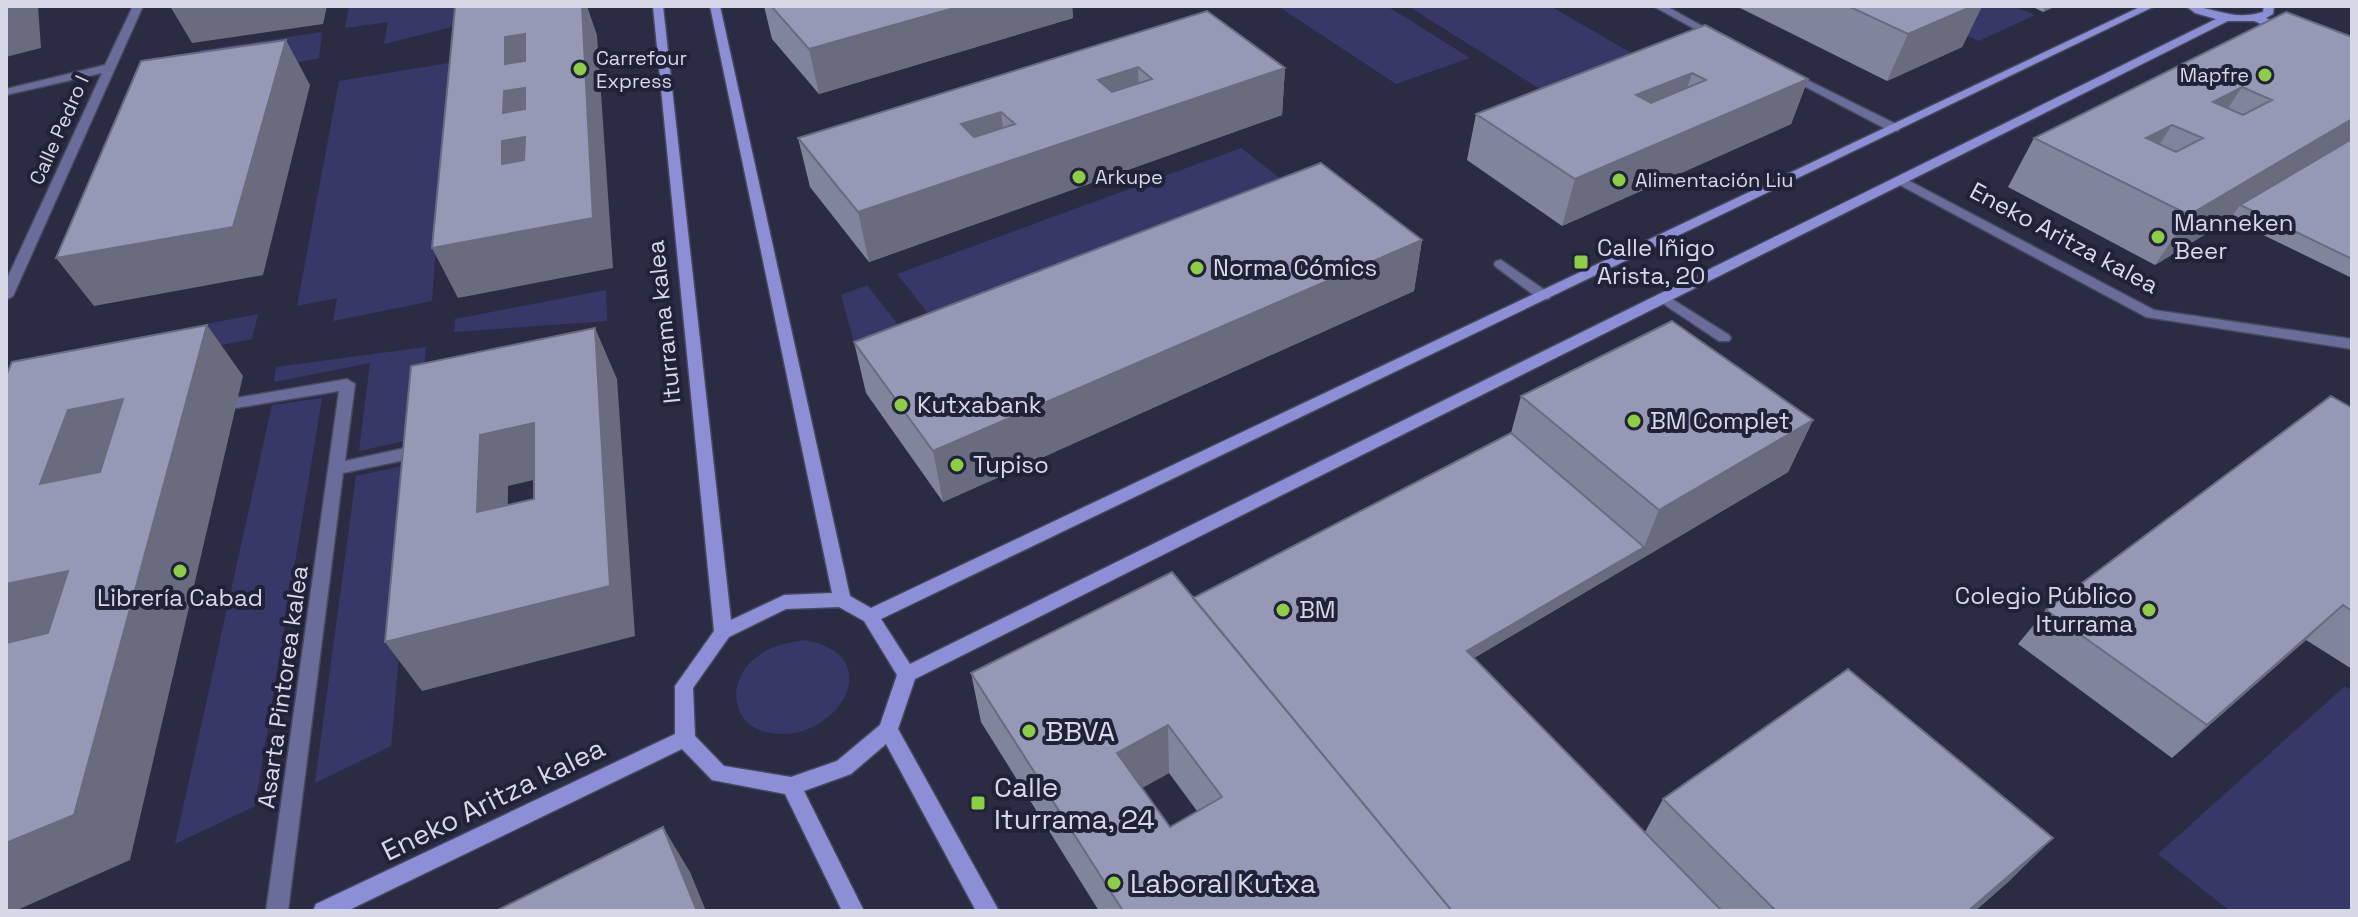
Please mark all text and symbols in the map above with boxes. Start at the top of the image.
place label: Carrefour Express [596,45,687,94]
marker: Carrefour Express [571,60,589,78]
place label: Mapfre [2180,62,2249,88]
marker: Mapfre [2256,66,2274,84]
street label: Calle Pedro I [23,71,95,189]
place label: Arkupe [1095,164,1163,190]
place label: Alimentación Liu [1635,167,1793,193]
marker: Arkupe [1070,168,1088,186]
marker: Alimentación Liu [1610,171,1628,189]
street label: Eneko Aritza kalea [1965,175,2164,300]
place label: Manneken Beer [2174,207,2293,266]
marker: Manneken Beer [2149,228,2167,246]
place label: Calle Iñigo Arista, 20 [1597,232,1715,291]
street label: Iturrama kalea [639,239,687,405]
place label: Norma Cómics [1213,252,1377,283]
marker: Calle Iñigo Arista, 20 [1572,253,1590,271]
marker: Norma Cómics [1188,259,1206,277]
place label: Kutxabank [917,389,1042,420]
marker: Kutxabank [892,396,910,414]
place label: BM Complet [1650,405,1790,436]
marker: BM Complet [1625,412,1643,430]
place label: Tupiso [973,449,1049,480]
marker: Tupiso [948,456,966,474]
marker: Librería Cabad [171,562,189,580]
street label: Asarta Pintorea kalea [250,563,315,810]
place label: Colegio Público Iturrama [1955,580,2133,639]
place label: Librería Cabad [97,582,263,613]
place label: BM [1299,594,1336,625]
marker: BM [1274,601,1292,619]
marker: Colegio Público Iturrama [2140,601,2158,619]
place label: BBVA [1045,713,1115,749]
marker: BBVA [1020,722,1038,740]
street label: Eneko Aritza kalea [375,729,611,869]
place label: Calle Iturrama, 24 [994,769,1155,837]
marker: Calle Iturrama, 24 [969,794,987,812]
place label: Laboral Kutxa [1130,865,1316,901]
marker: Laboral Kutxa [1105,874,1123,892]

